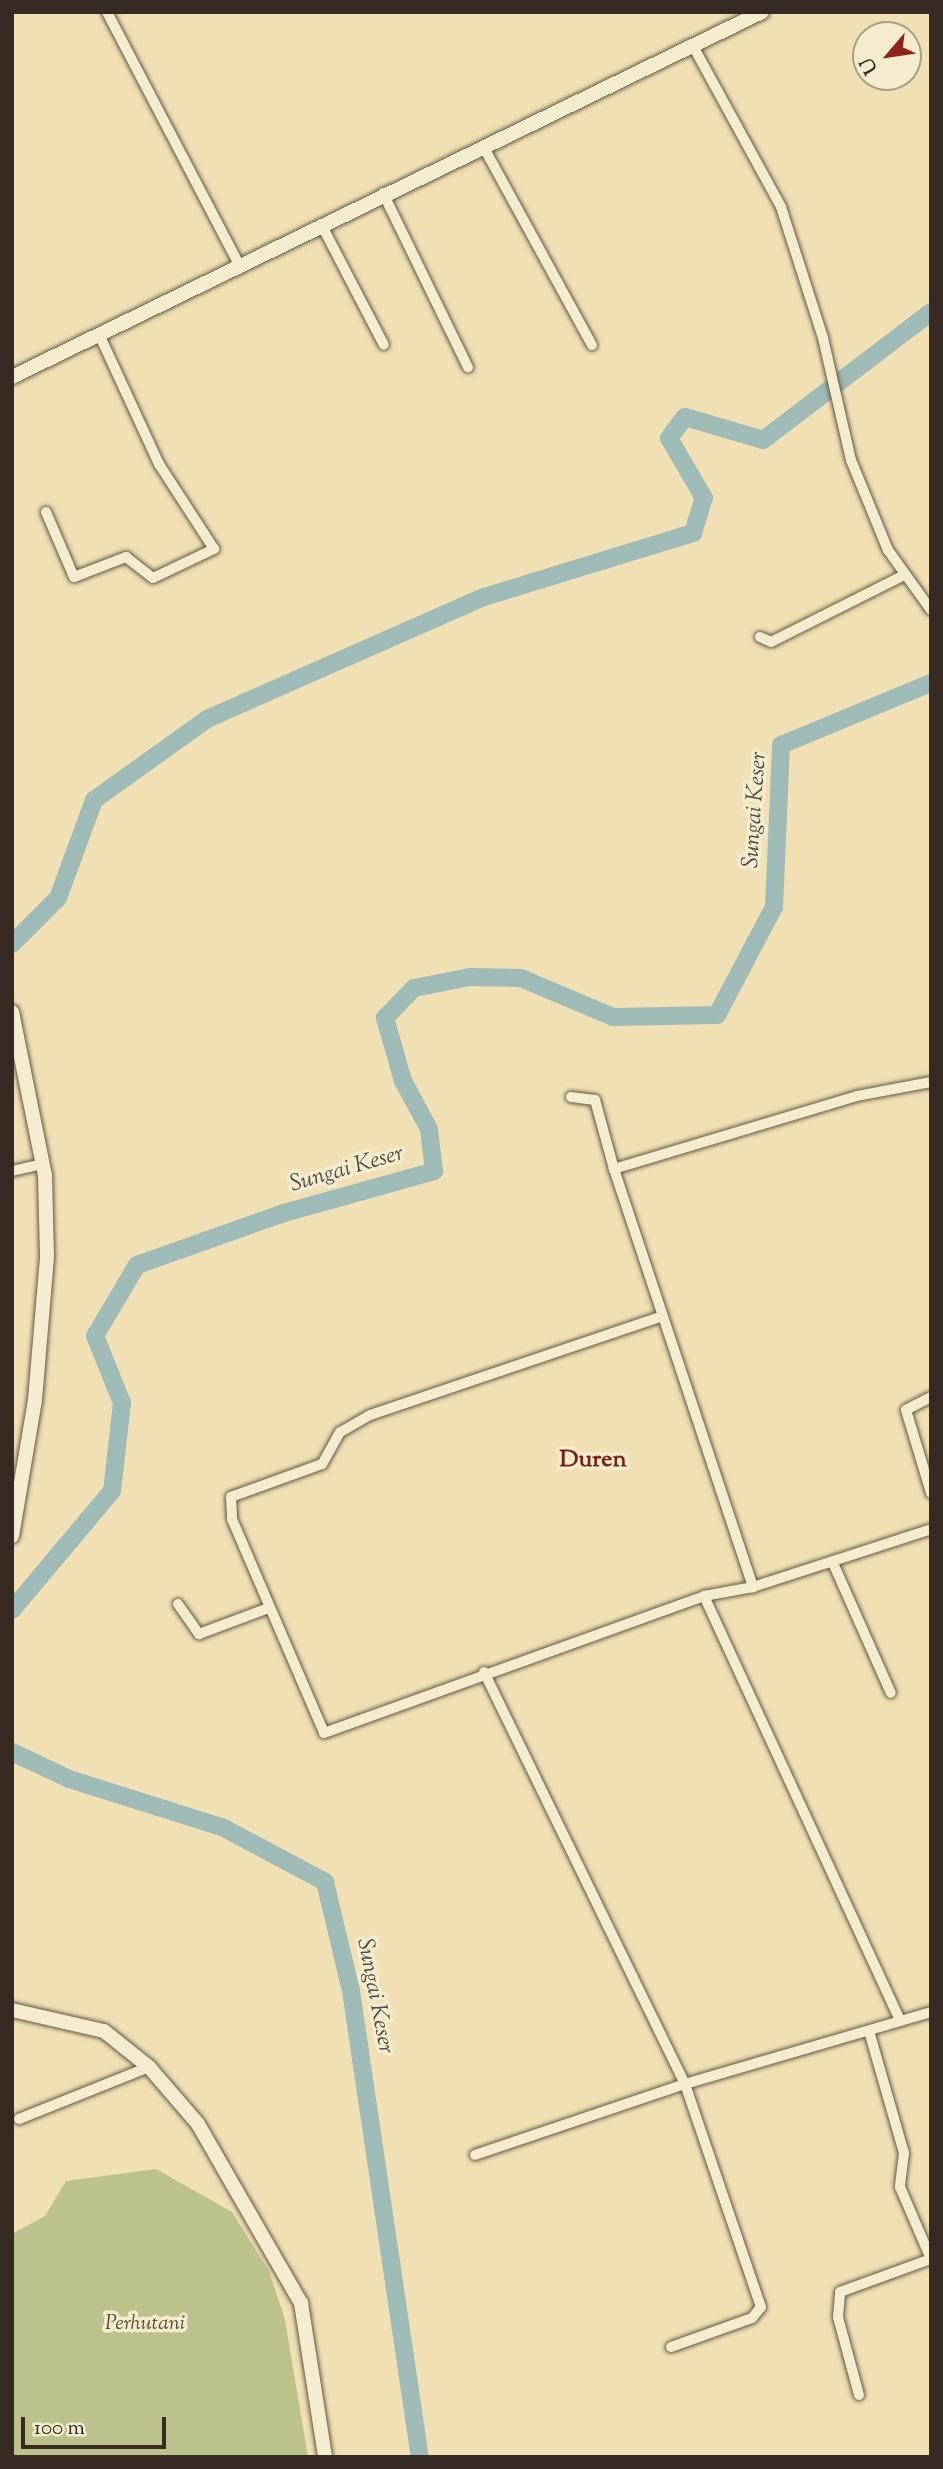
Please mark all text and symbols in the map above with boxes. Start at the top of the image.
north arrow [852,21,922,91]
text: U [854,52,886,79]
water label: Sungai Keser [738,751,774,869]
water label: Sungai Keser [287,1141,407,1199]
district label: Duren [559,1447,627,1475]
water label: Sungai Keser [349,1936,399,2056]
park label: Perhutani [105,2311,185,2337]
scale bar [24,2402,170,2446]
text: 100 m [34,2414,85,2444]

